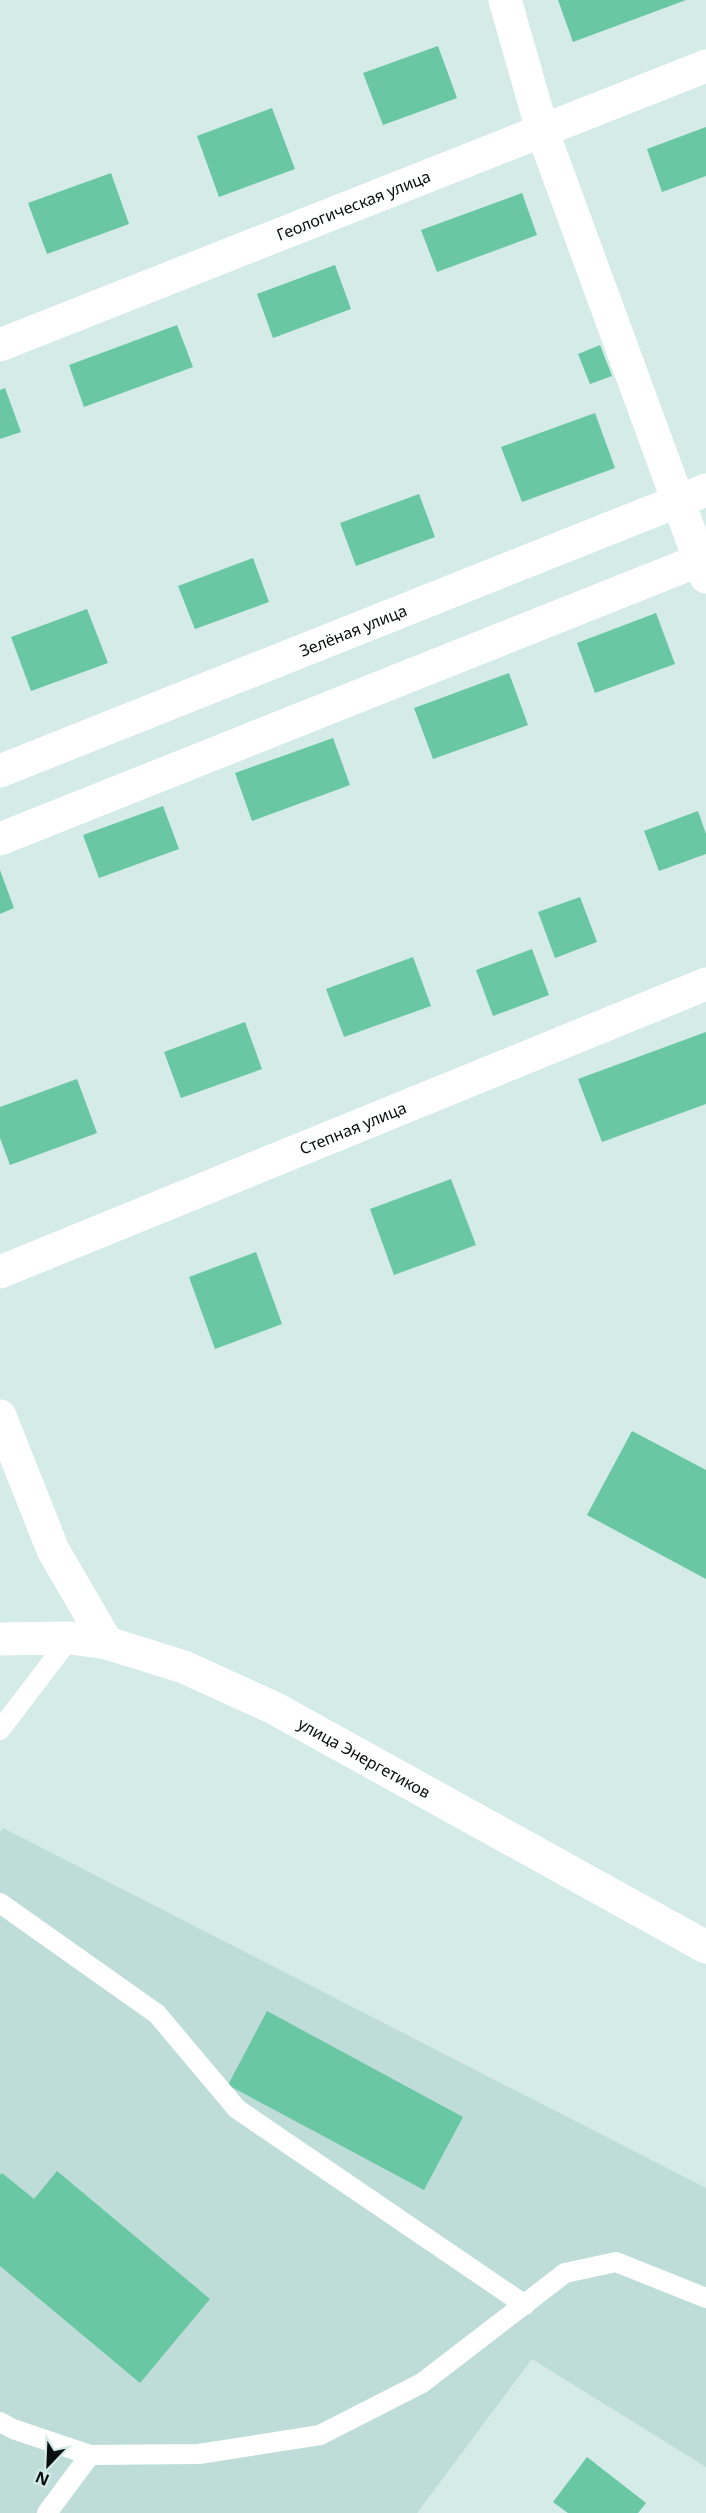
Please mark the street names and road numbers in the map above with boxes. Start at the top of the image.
street label: Геологическая улица [273,165,434,246]
street label: Зелёная улица [296,599,410,662]
street label: Степная улица [296,1096,410,1160]
street label: улица Энергетиков [294,1712,434,1803]

